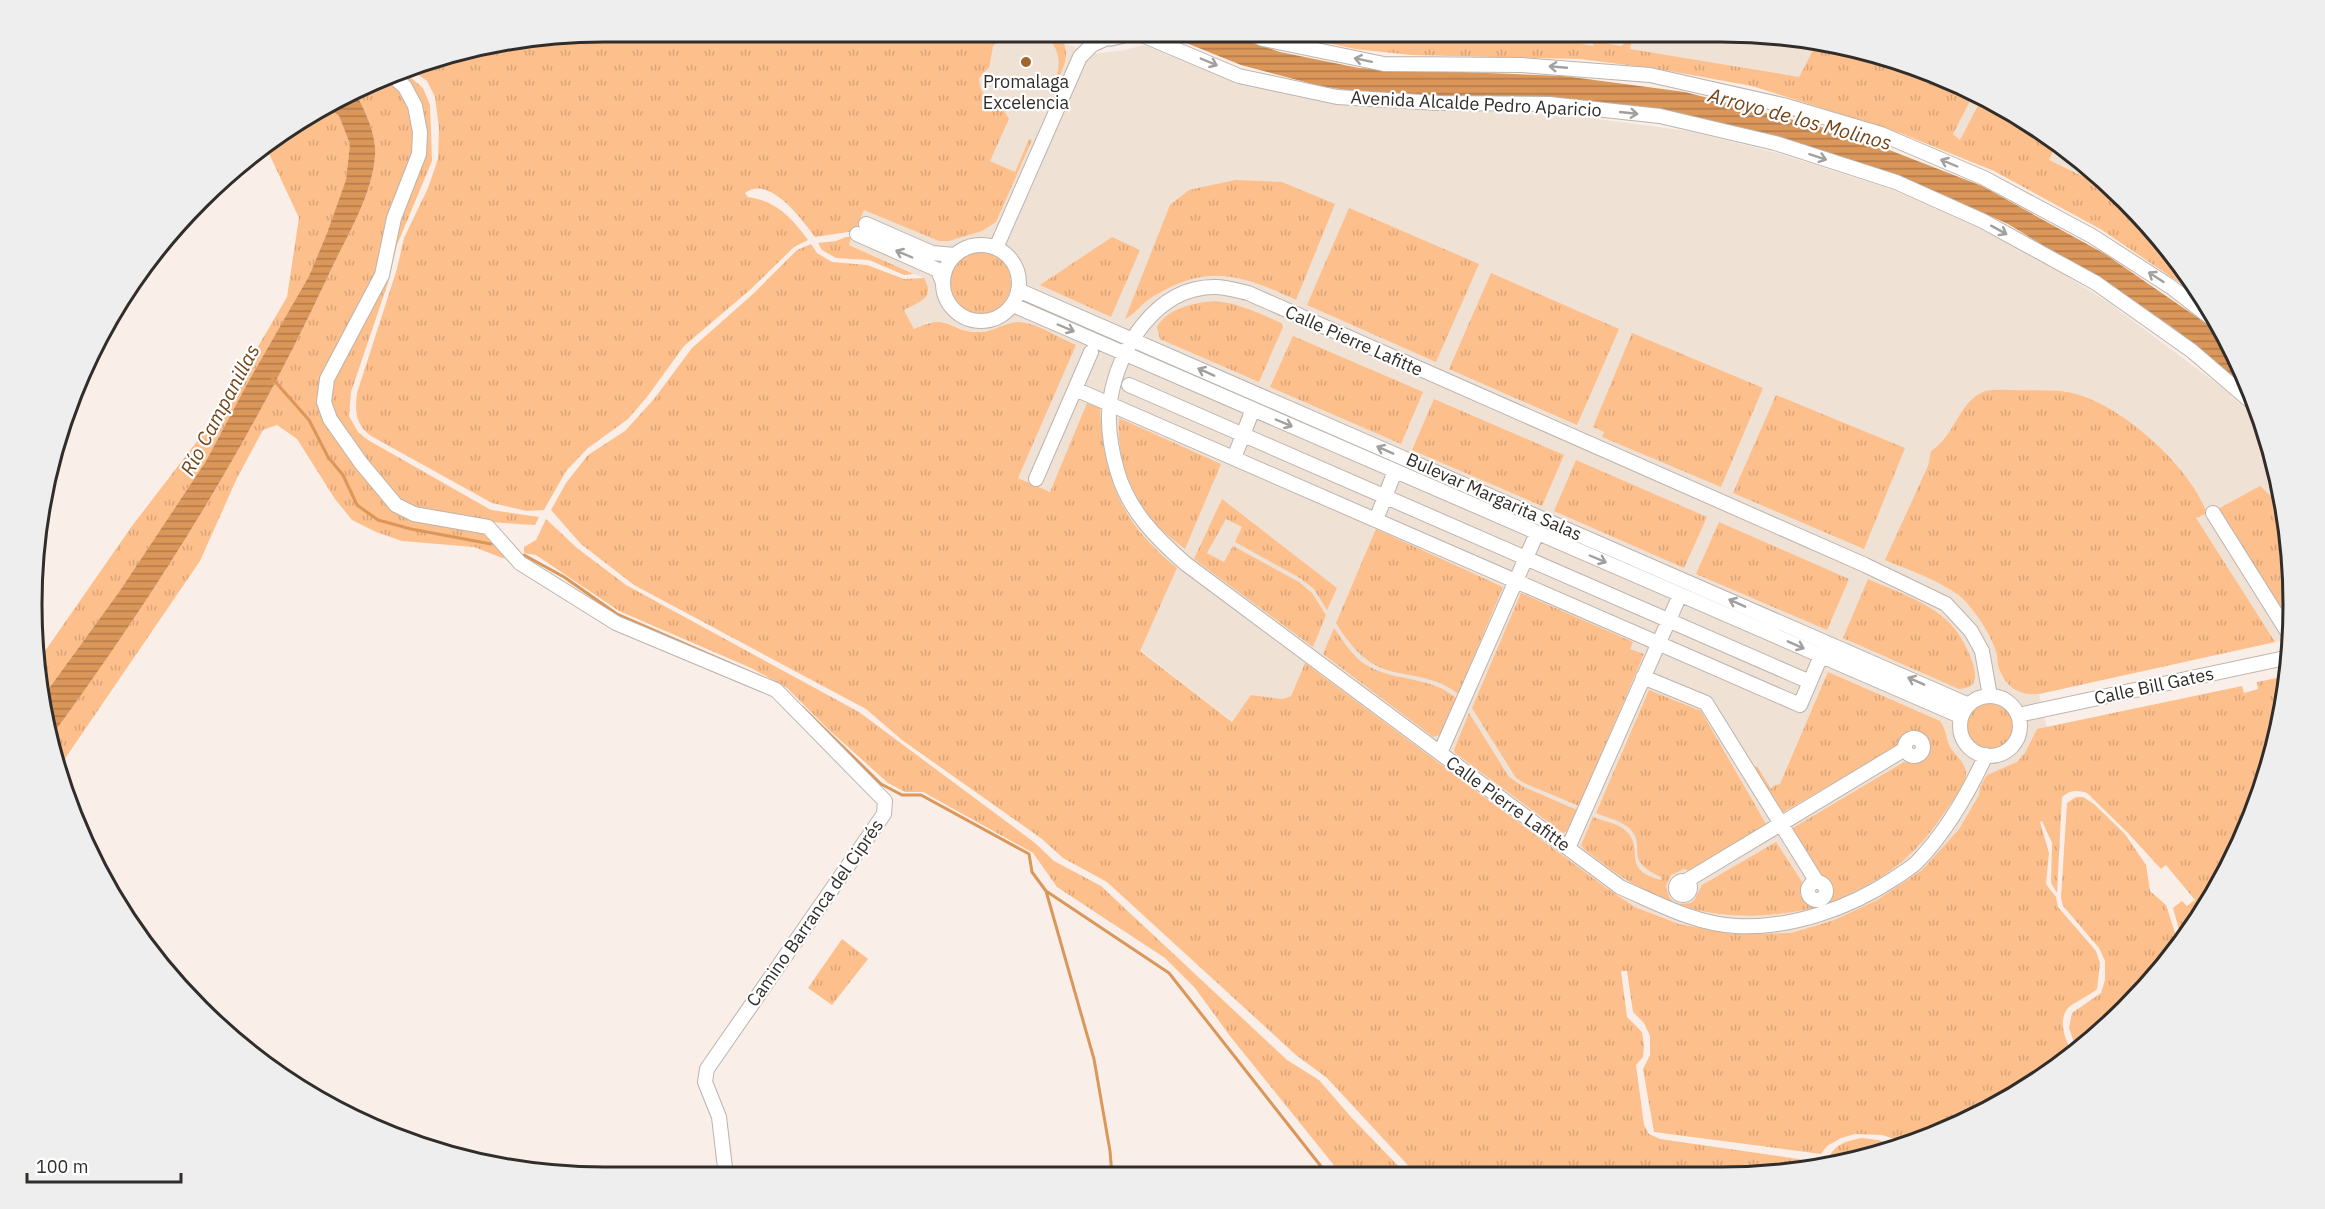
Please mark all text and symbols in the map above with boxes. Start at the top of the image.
one-way arrow [1354,54,1373,65]
marker: Promalaga Excelencia [1019,55,1033,69]
one-way arrow [1199,57,1217,68]
one-way arrow [1548,62,1568,73]
place label: Promalaga Excelencia [983,70,1070,114]
water label: Arroyo de los Molinos [1705,81,1895,156]
street label: Avenida Alcalde Pedro Aparicio [1350,85,1602,122]
one-way arrow [1618,108,1638,119]
one-way arrow [1809,152,1827,163]
one-way arrow [1940,157,1958,168]
one-way arrow [1990,224,2007,236]
one-way arrow [895,248,914,259]
one-way arrow [2148,271,2165,283]
street label: Calle Pierre Lafitte [1282,300,1427,381]
one-way arrow [1057,323,1075,334]
water label: Río Campanillas [174,339,266,480]
one-way arrow [1198,366,1216,377]
one-way arrow [1274,417,1292,429]
one-way arrow [1376,444,1395,455]
street label: Bulevar Margarita Salas [1403,447,1586,546]
one-way arrow [1588,554,1606,565]
one-way arrow [1728,597,1747,608]
one-way arrow [1786,640,1804,651]
street label: Calle Bill Gates [2092,662,2216,709]
one-way arrow [1907,675,1925,686]
street label: Calle Pierre Lafitte [1442,751,1575,857]
street label: Camino Barranca del Ciprés [741,815,888,1011]
scale bar [27,1146,182,1184]
text: 100 m [36,1155,88,1178]

